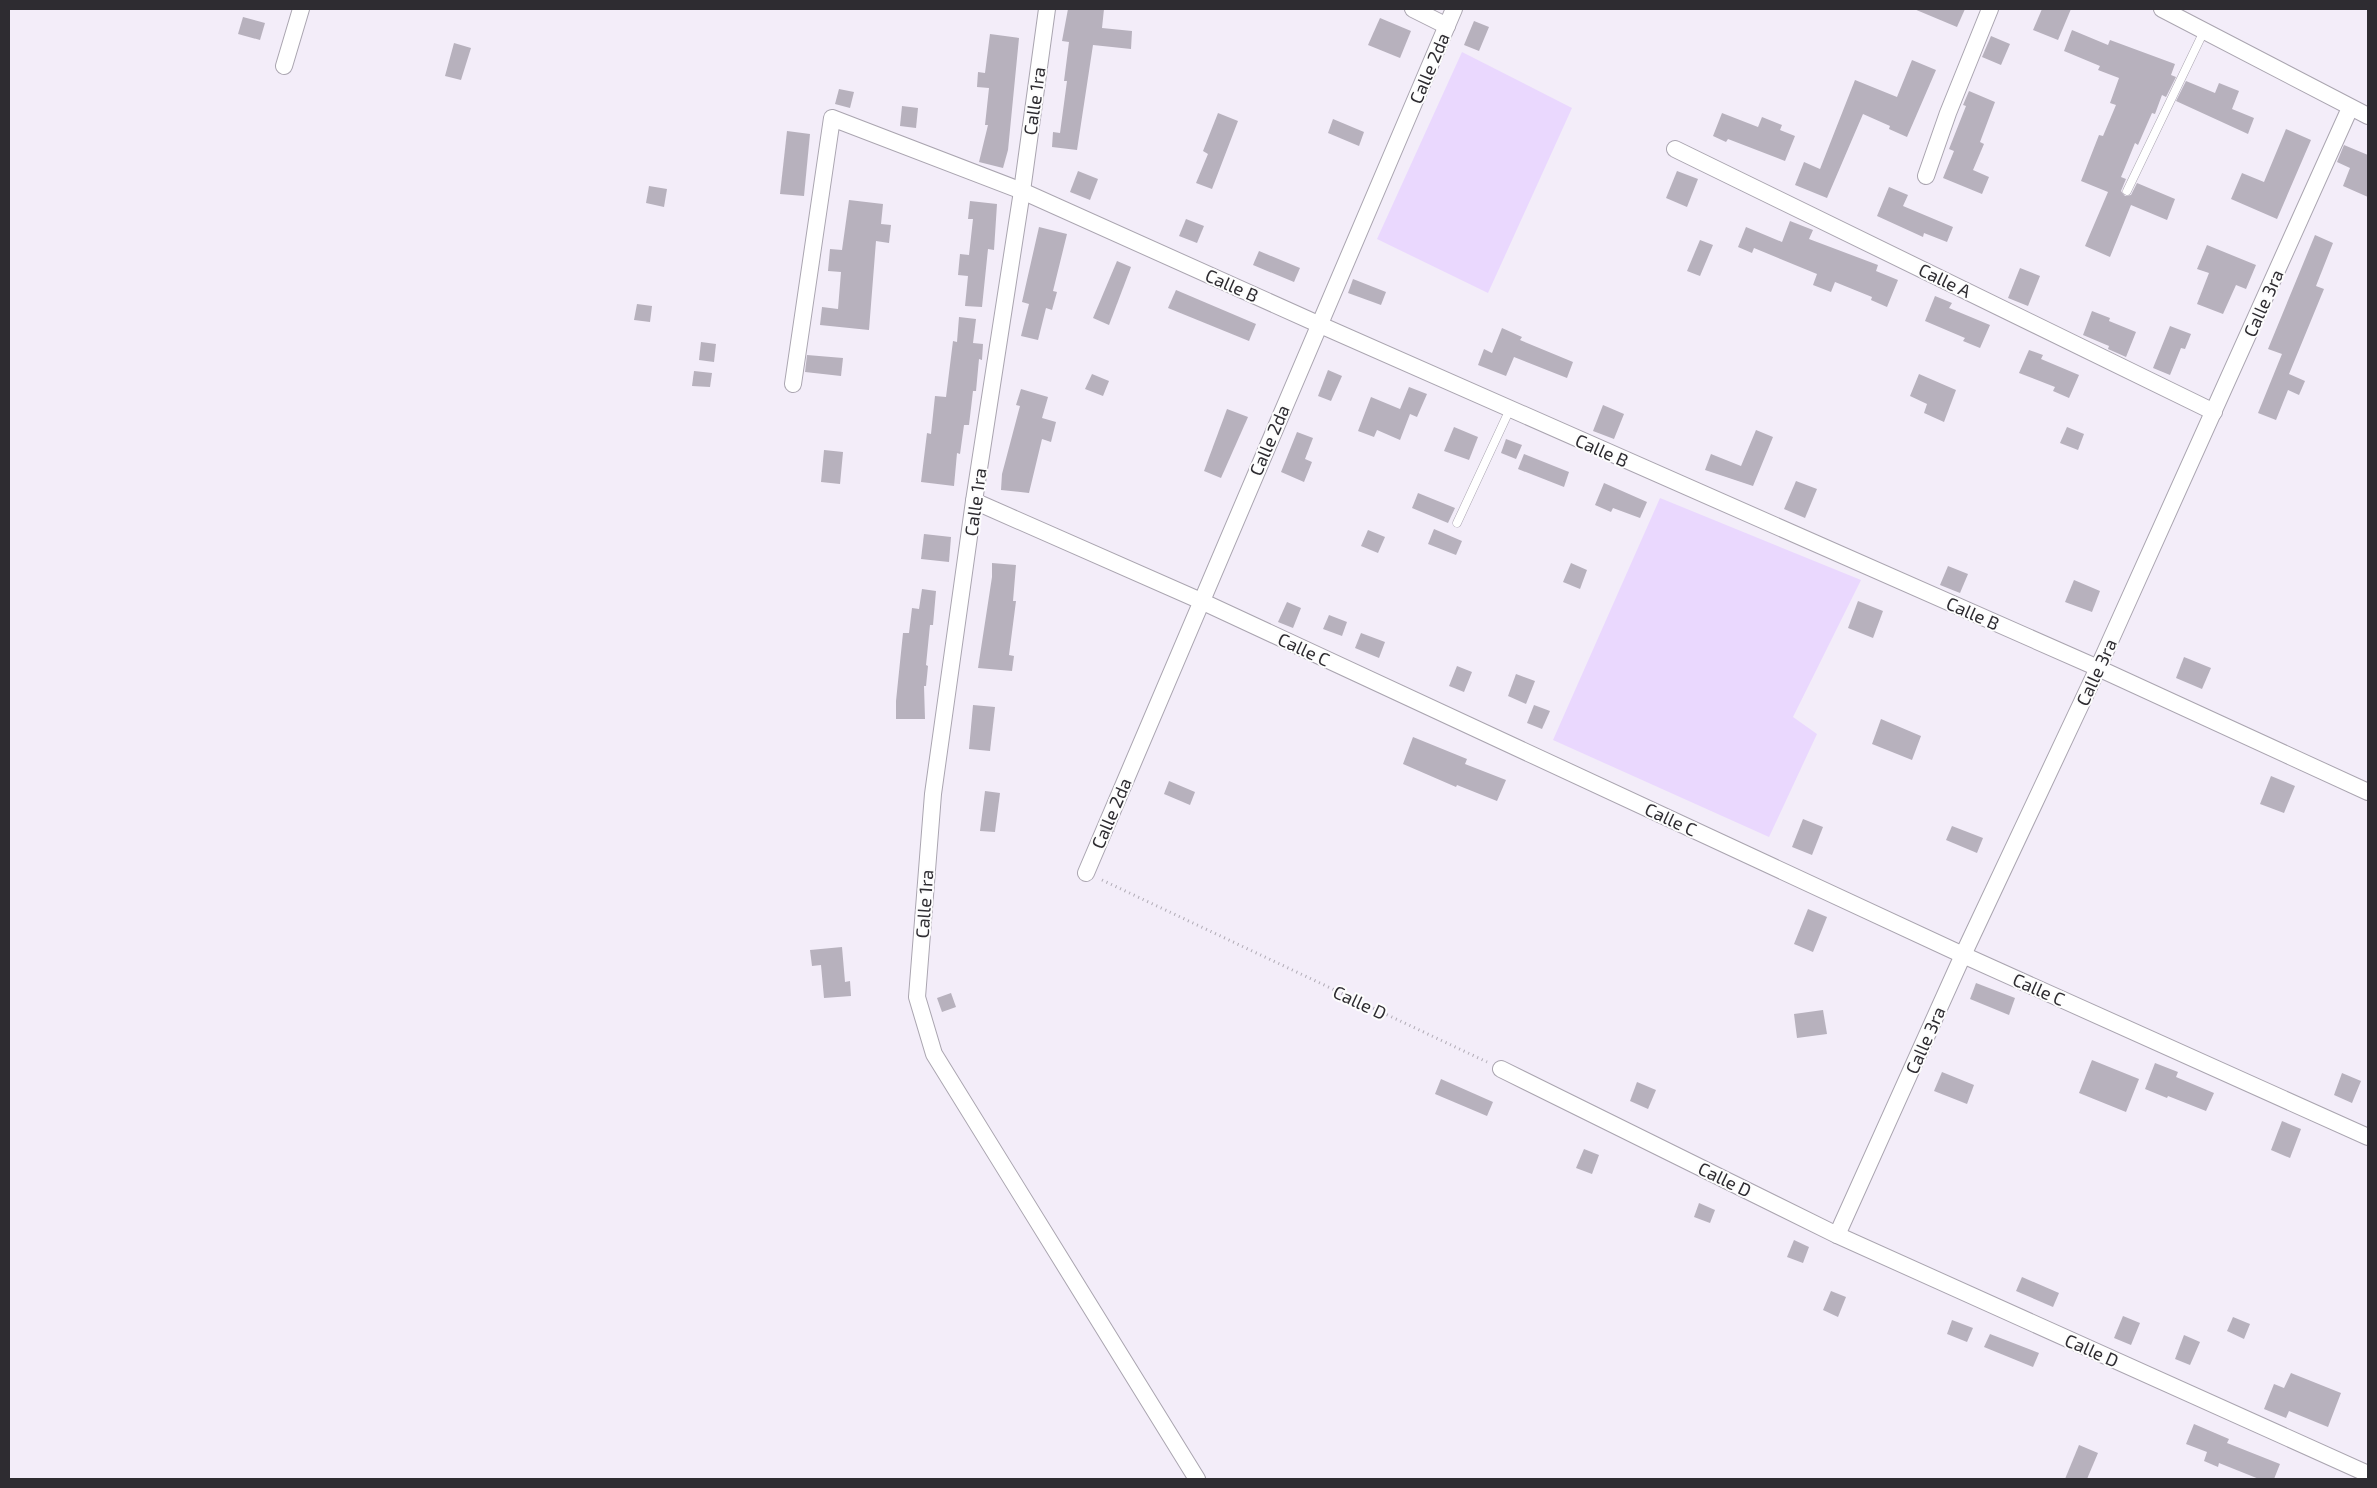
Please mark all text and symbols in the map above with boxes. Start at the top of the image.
street label: Calle 2da [1404,29,1454,107]
street label: Calle 1ra [1018,65,1050,137]
street label: Calle A [1915,258,1975,302]
street label: Calle B [1202,264,1262,306]
street label: Calle 3ra [2238,266,2288,340]
street label: Calle 2da [1244,401,1294,479]
street label: Calle B [1572,429,1632,471]
street label: Calle 1ra [959,466,991,538]
street label: Calle B [1943,592,2003,634]
street label: Calle C [1275,627,1333,671]
street label: Calle 3ra [2071,635,2121,709]
street label: Calle 2da [1086,774,1136,852]
street label: Calle C [1642,797,1700,841]
street label: Calle 1ra [911,869,937,939]
street label: Calle C [2010,968,2068,1010]
street label: Calle D [1330,980,1390,1024]
street label: Calle 3ra [1900,1003,1950,1077]
street label: Calle D [1695,1157,1755,1201]
street label: Calle D [2062,1328,2122,1372]

